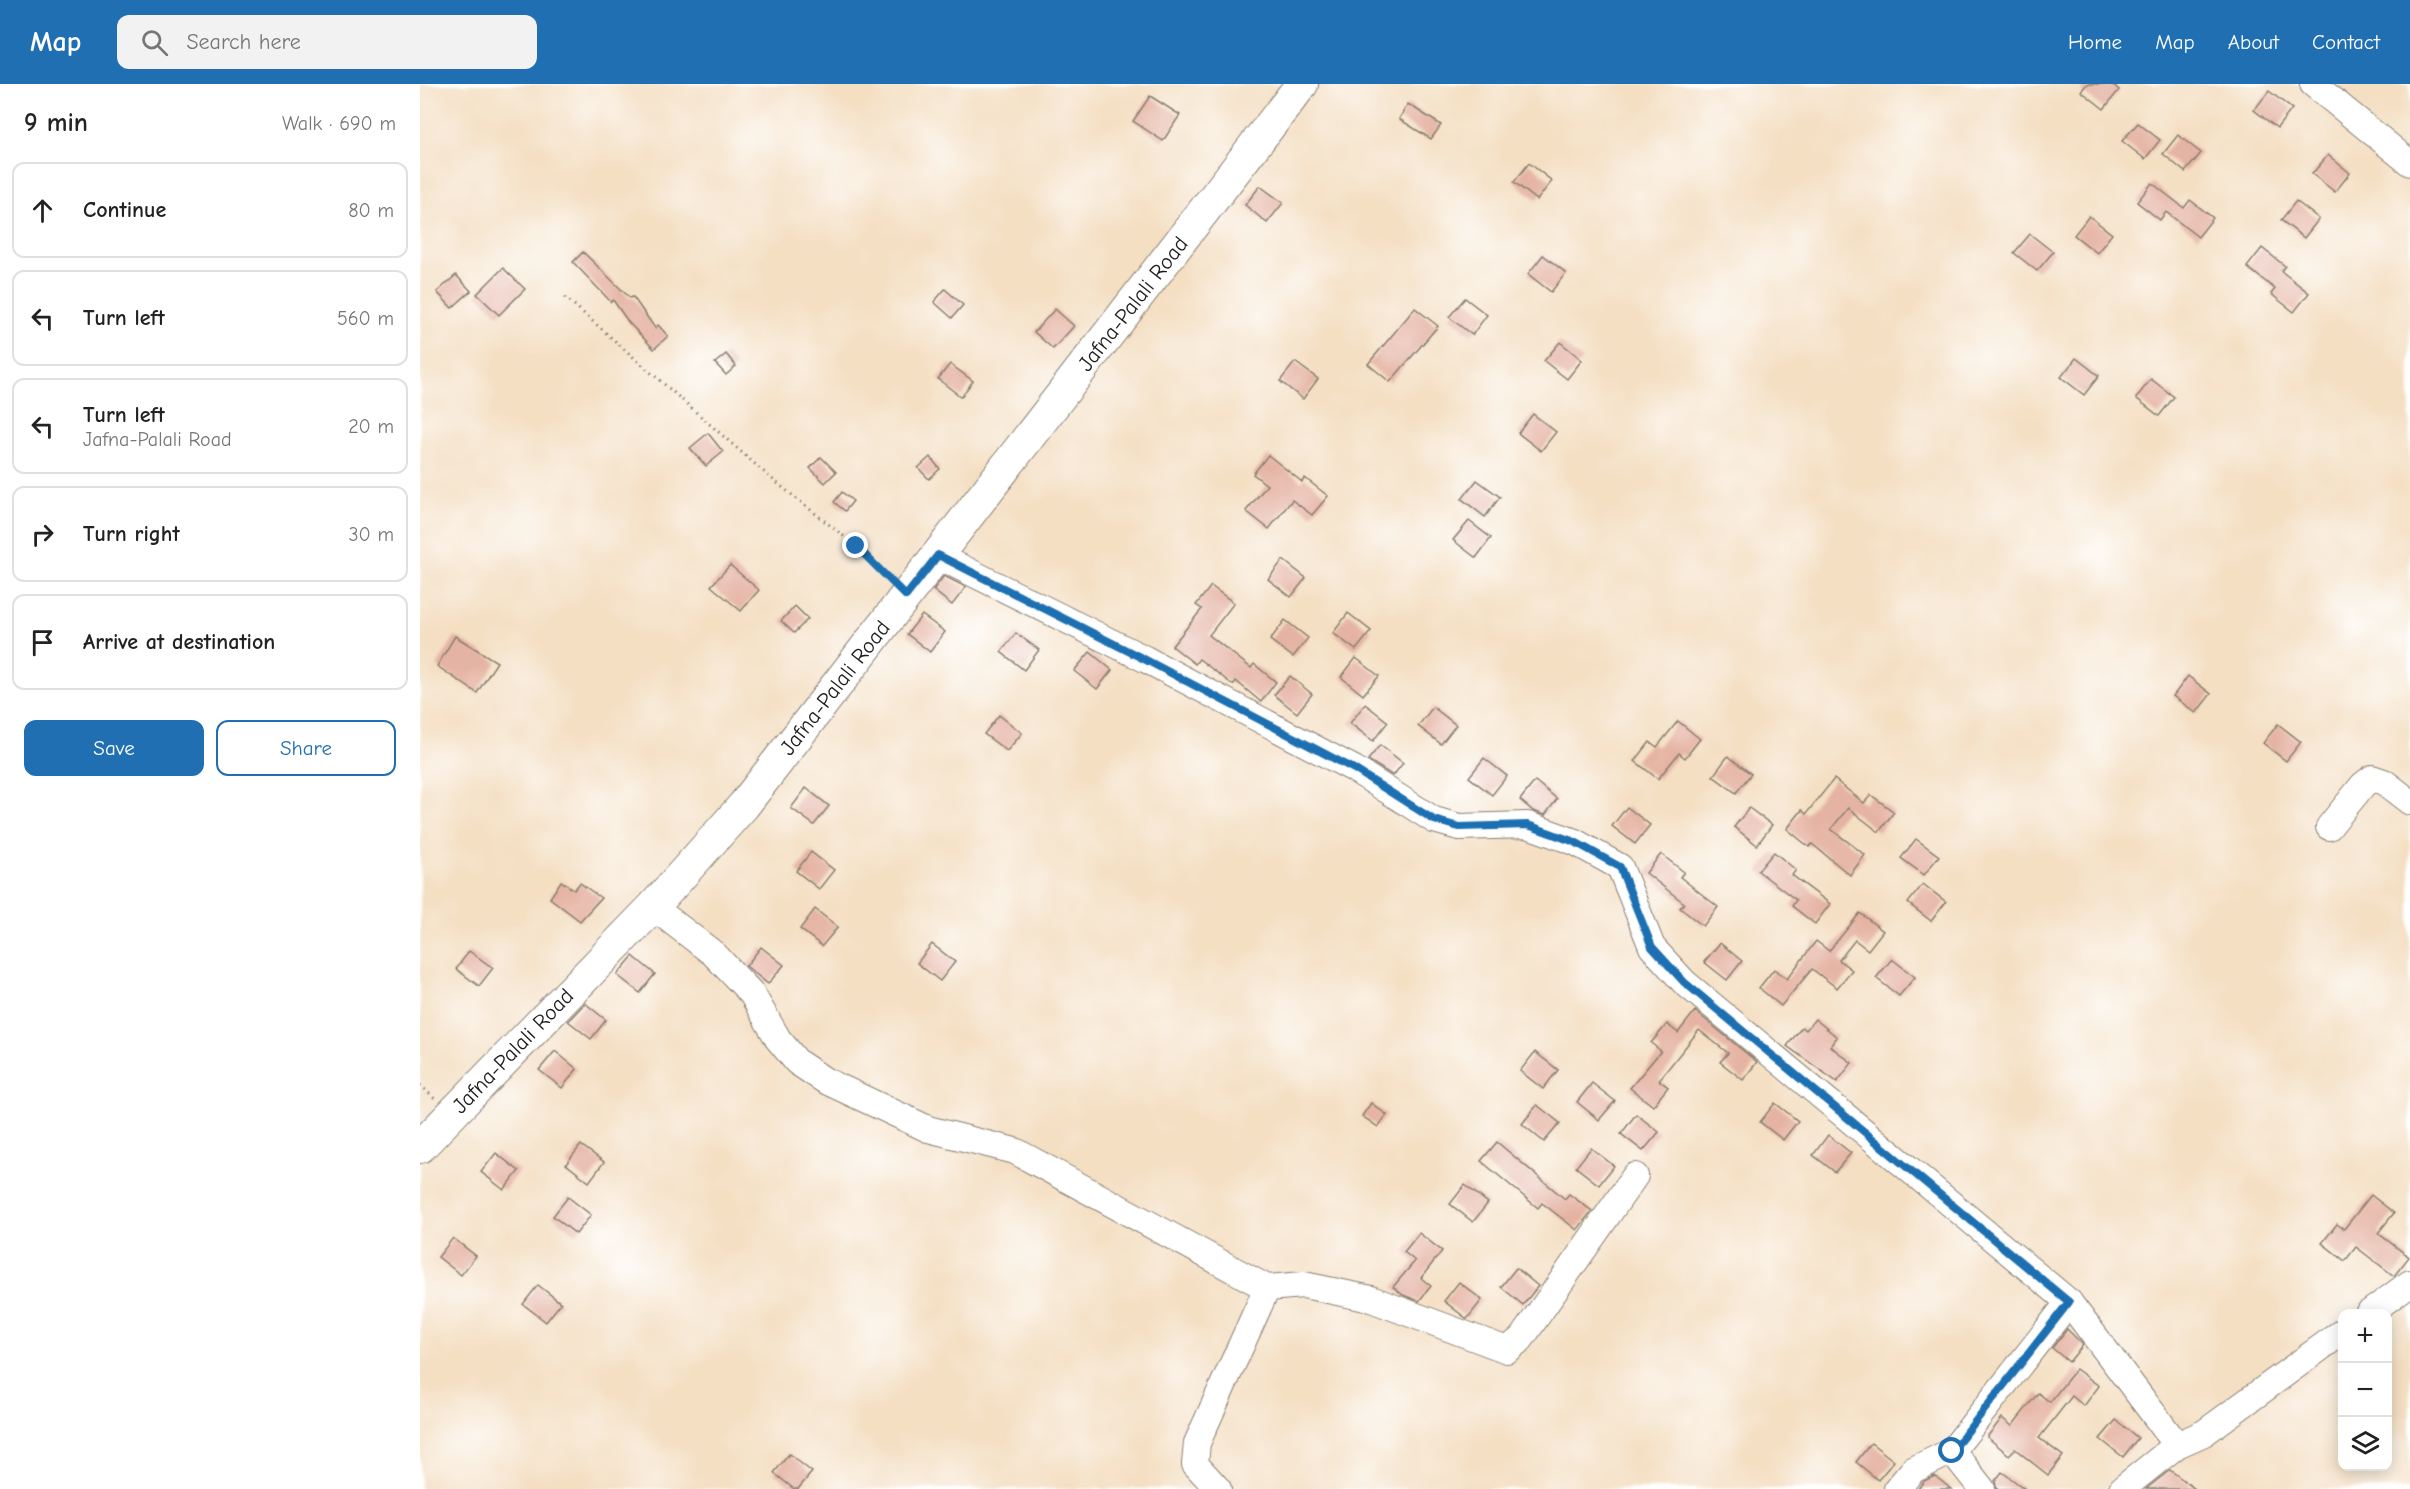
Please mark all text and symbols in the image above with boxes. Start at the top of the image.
search box [117,15,537,69]
text: Map [30,26,81,58]
icon: search [138,26,171,59]
text: Search here [186,29,301,55]
text: Home [2068,30,2122,54]
text: Map [2155,30,2195,54]
text: About [2228,30,2279,54]
text: Contact [2312,30,2380,54]
text: 9 min [24,108,88,138]
text: Walk · 690 m [282,112,396,135]
icon: ahead [26,194,59,227]
text: Continue [83,197,166,223]
text: 80 m [348,199,394,222]
street label: Jafna-Palali Road [1072,232,1194,376]
icon: left [26,302,59,335]
text: Turn left [83,305,165,331]
text: 560 m [337,307,394,330]
text: Turn left [83,402,165,428]
icon: left [26,410,59,443]
text: 20 m [348,415,394,438]
text: Jafna-Palali Road [83,428,232,451]
icon: right [26,518,59,551]
text: Turn right [83,521,180,547]
text: 30 m [348,523,394,546]
route end [842,532,868,558]
street label: Jafna-Palali Road [774,616,896,760]
icon: arrive [26,626,59,659]
text: Arrive at destination [83,629,275,655]
button: Save [24,720,204,776]
button: Share [216,720,396,776]
street label: Jafna-Palali Road [447,983,579,1119]
map controls [2338,1309,2392,1471]
button: + [2338,1309,2392,1363]
button: − [2338,1363,2392,1417]
button: layers [2338,1417,2392,1471]
route start [1938,1437,1964,1463]

